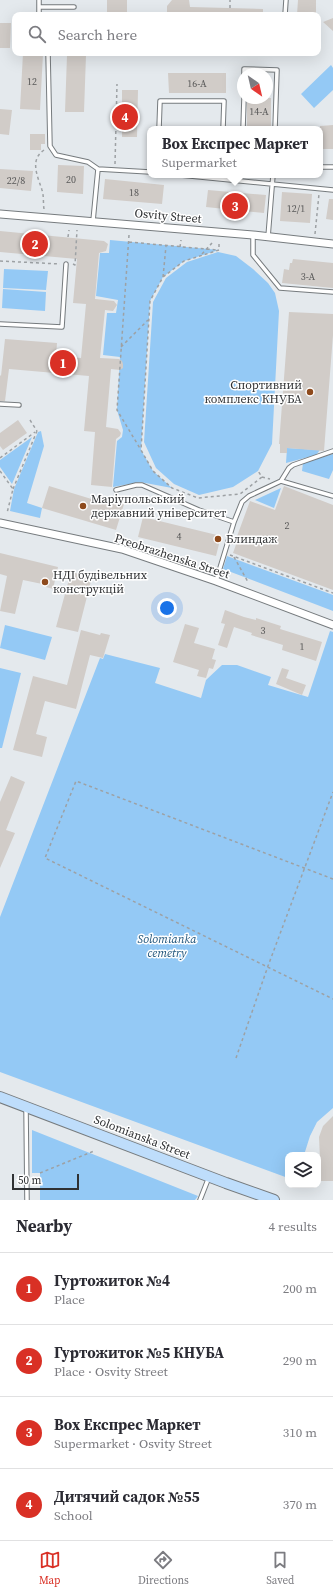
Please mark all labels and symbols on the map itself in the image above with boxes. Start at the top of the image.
north arrow [237,68,273,104]
house number: 12 [27,75,37,88]
house number: 16-А [187,77,207,90]
pin: 4 [112,102,138,132]
house number: 14-А [249,105,269,118]
house number: 20 [66,173,76,186]
house number: 22/8 [7,174,25,187]
house number: 18 [129,186,139,199]
pin: 3 [222,191,248,221]
house number: 12/1 [287,202,305,215]
street label: Osvity Street [134,205,202,227]
pin: 2 [22,229,48,259]
house number: 3-А [301,270,316,283]
pin: 1 [50,348,76,378]
place label: Спортивний комплекс КНУБА [204,377,302,407]
marker: Спортивний комплекс КНУБА [305,387,315,397]
place label: Маріупольський державний університет [91,491,227,521]
marker: Маріупольський державний університет [78,501,88,511]
house number: 2 [285,519,290,532]
street label: Preobrazhenska Street [112,530,232,582]
house number: 4 [177,530,182,543]
place label: Блиндаж [226,531,277,547]
marker: Блиндаж [213,534,223,544]
place label: НДІ будівельних конструкцій [53,567,148,597]
marker: НДІ будівельних конструкцій [40,577,50,587]
your location [157,598,177,618]
house number: 3 [261,624,266,637]
house number: 1 [300,640,305,653]
park label: Solomianka cemetry [137,931,197,961]
street label: Solomianska Street [91,1111,193,1163]
scale bar [12,1172,79,1191]

